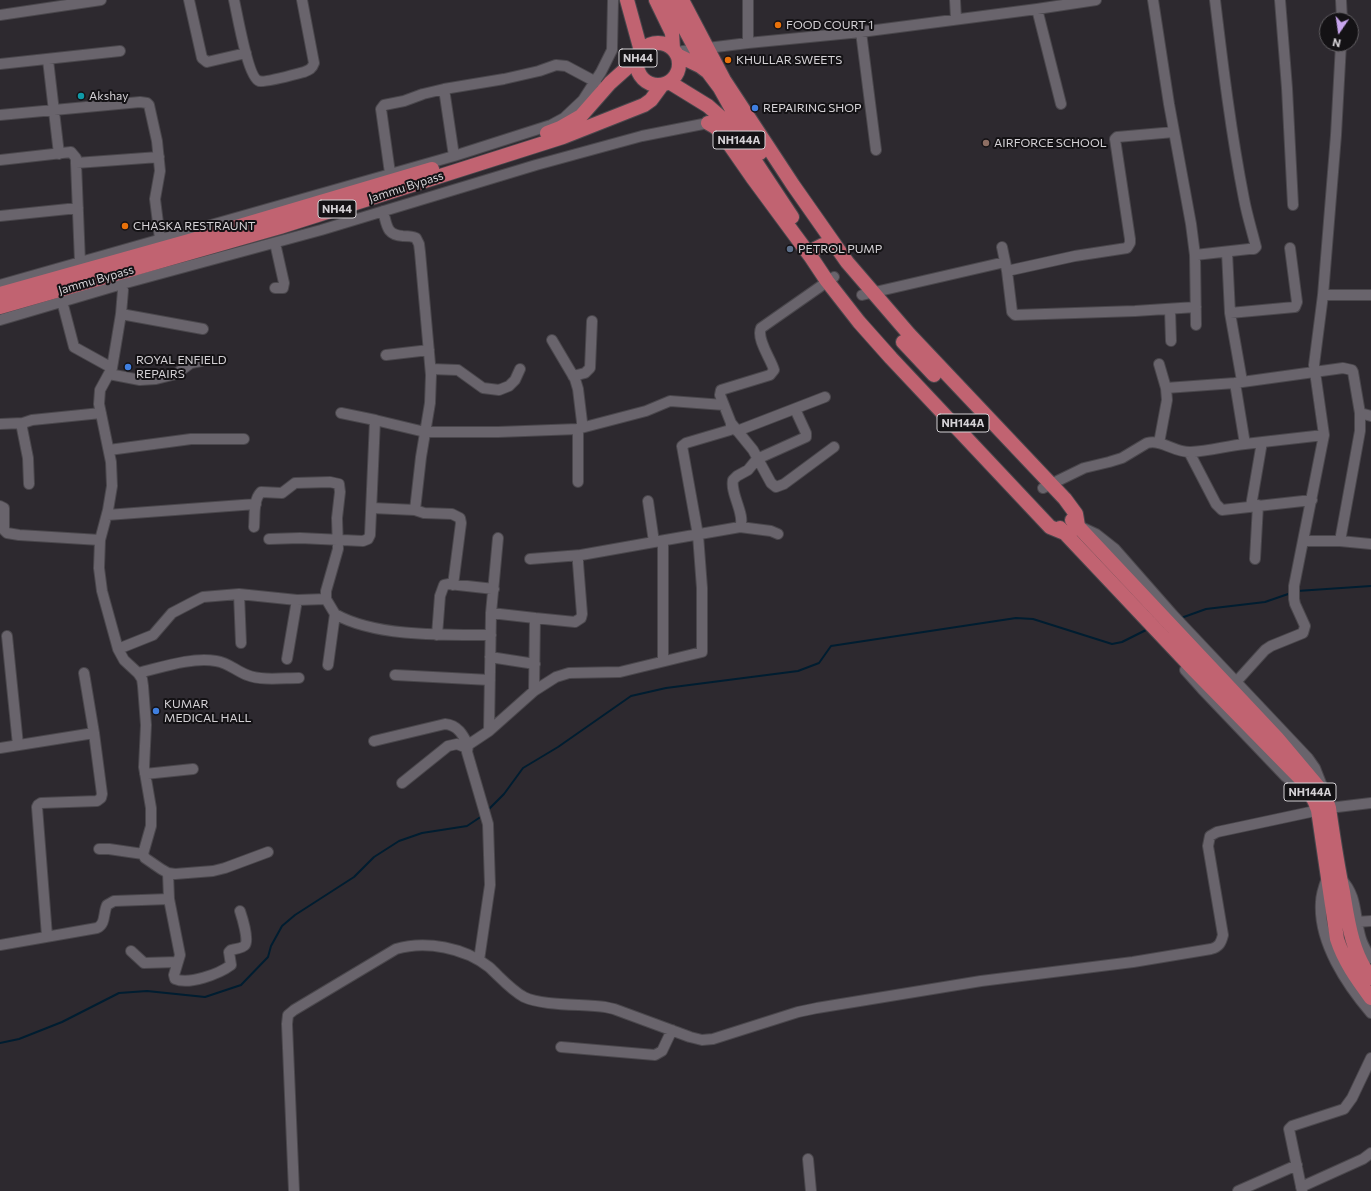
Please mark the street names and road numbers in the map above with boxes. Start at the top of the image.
road number: NH44 [619,49,657,67]
road number: NH144A [713,131,765,149]
street label: Jammu Bypass [367,168,445,206]
road number: NH44 [318,200,356,218]
street label: Jammu Bypass [57,262,135,298]
road number: NH144A [937,414,989,432]
road number: NH144A [1284,783,1336,801]

